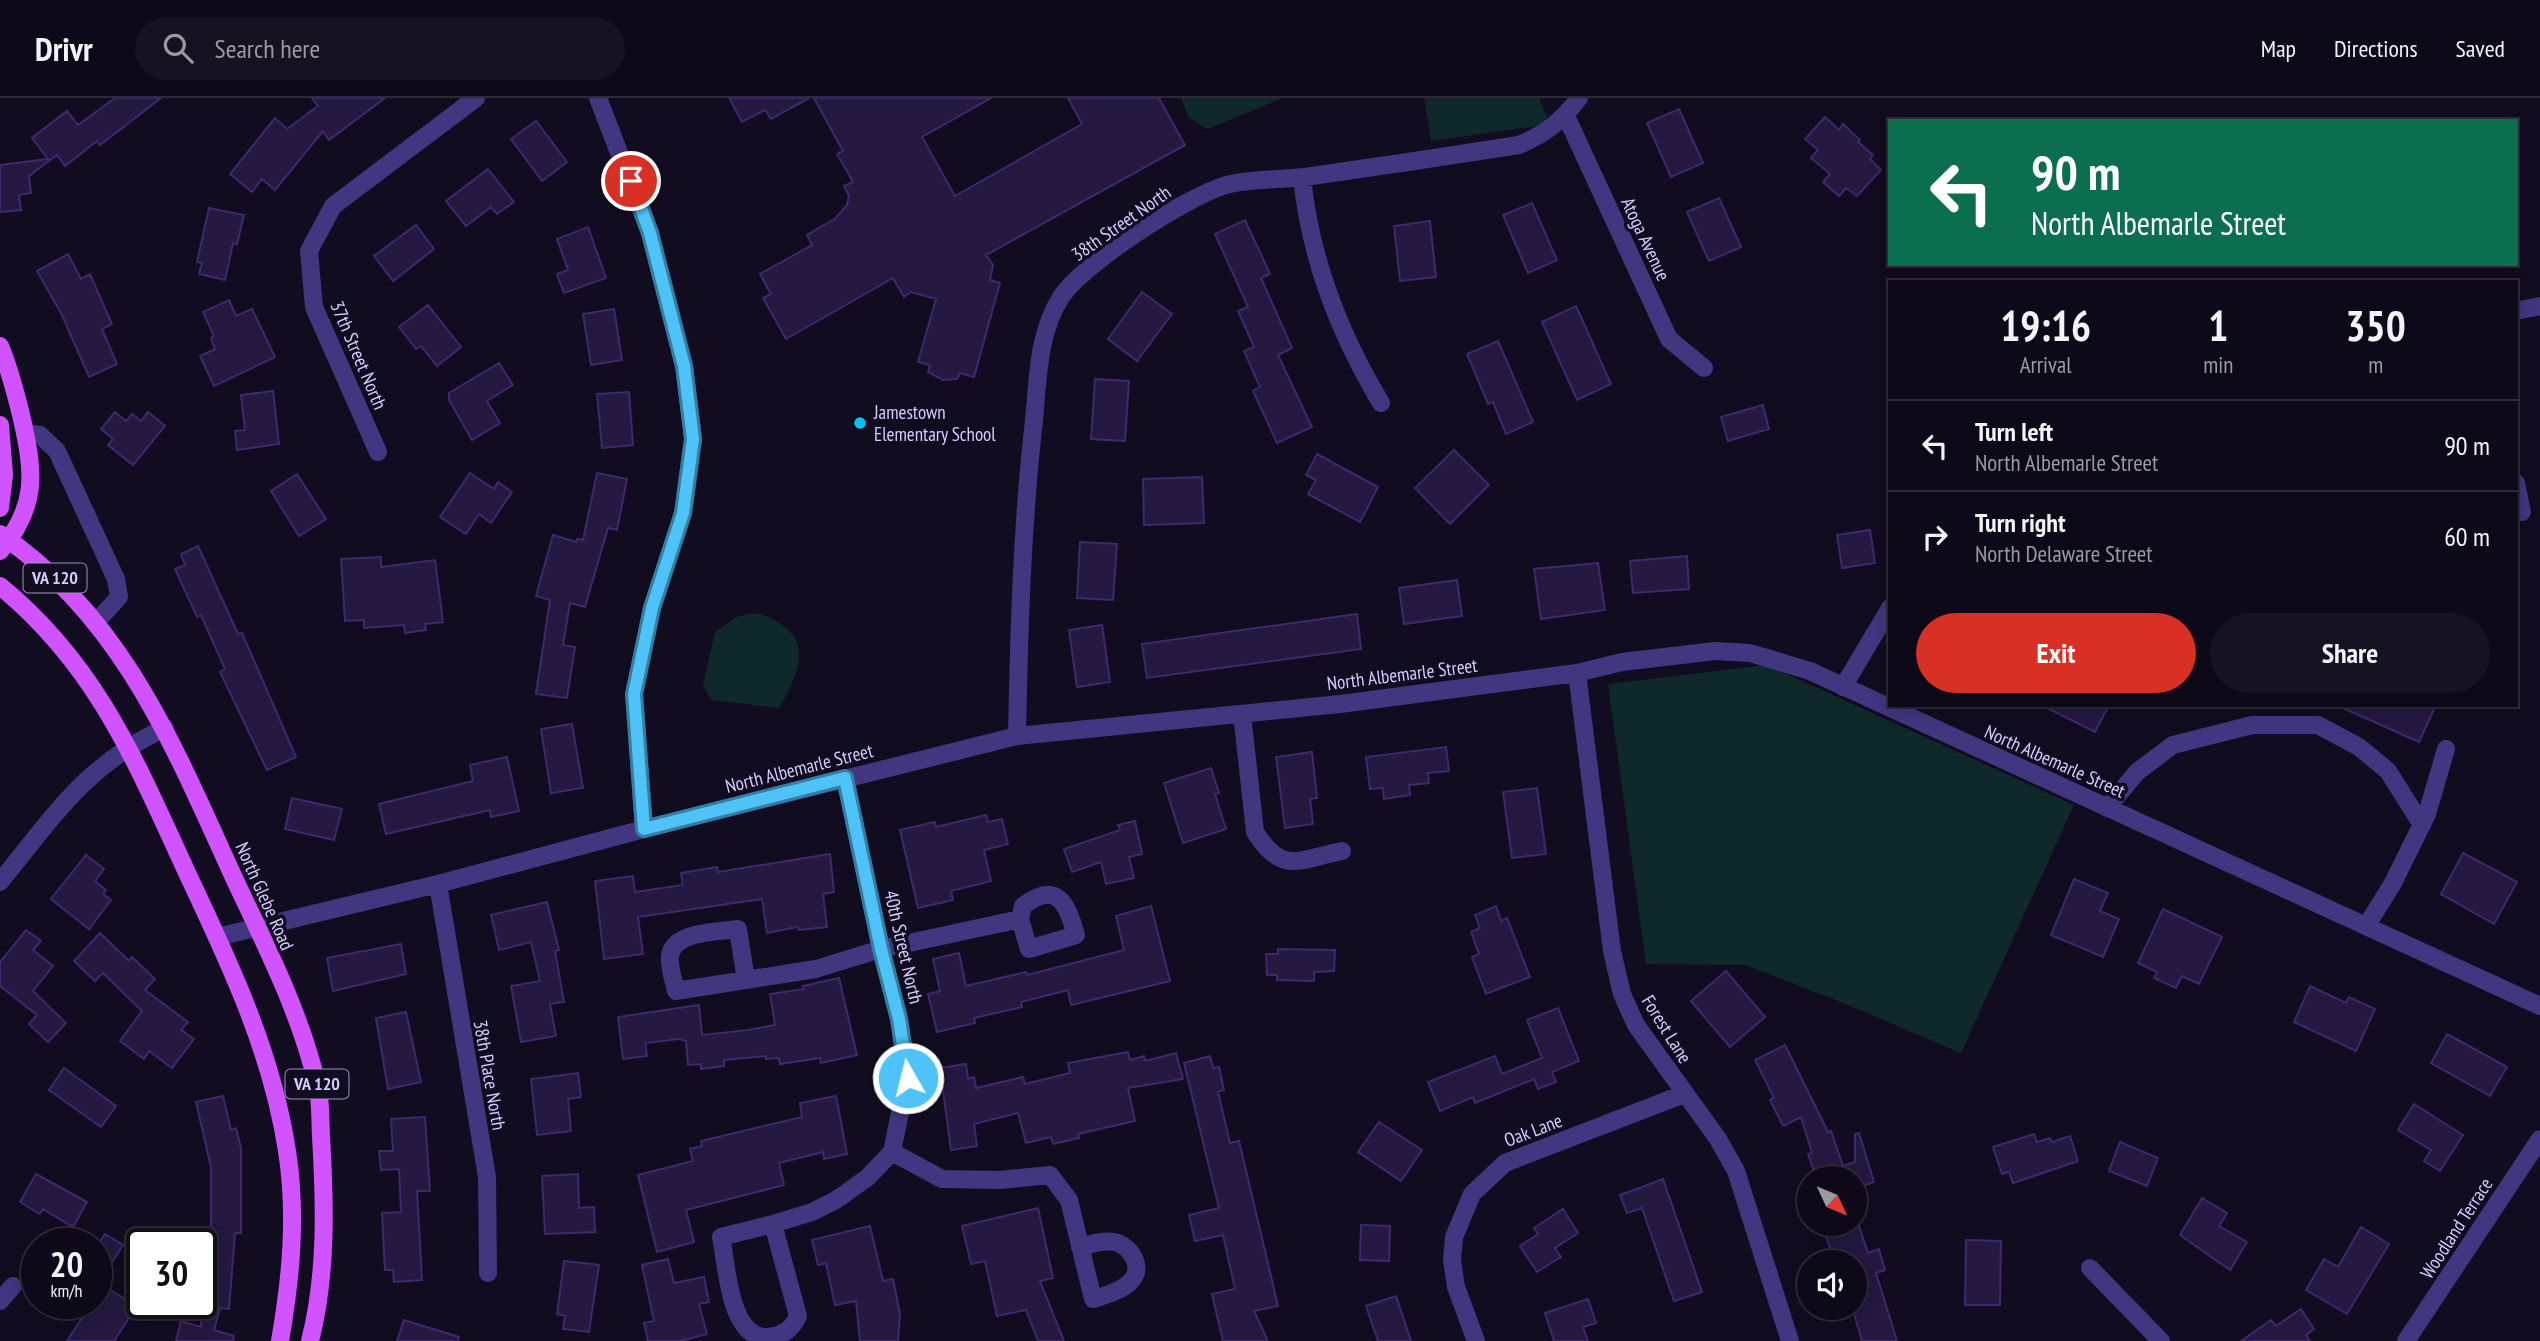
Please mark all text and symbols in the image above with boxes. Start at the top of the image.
search box [135,17,625,80]
text: Drivr [35,27,93,70]
icon: search [159,29,197,67]
text: Search here [215,32,320,65]
text: Map [2261,33,2296,64]
text: Directions [2334,33,2418,64]
text: Saved [2456,33,2505,64]
text: 90 m [2031,140,2120,204]
icon: left [1916,147,2007,238]
pin [601,151,661,211]
icon: arrive [612,162,650,200]
street label: 38th Street North [1067,180,1175,266]
street label: Atoga Avenue [1616,193,1676,285]
text: North Albemarle Street [2031,202,2286,244]
street label: 37th Street North [325,297,393,413]
text: 19:16 [2000,298,2091,353]
text: 1 [2208,298,2228,353]
text: 350 [2346,298,2406,353]
text: Arrival [2020,350,2072,379]
text: min [2203,350,2233,379]
text: m [2368,350,2383,379]
place label: Jamestown Elementary School [873,400,996,446]
marker: Jamestown Elementary School [852,415,868,431]
text: Turn left [1975,415,2053,448]
icon: left [1916,427,1954,465]
text: 90 m [2444,429,2490,462]
text: North Albemarle Street [1975,448,2158,477]
text: Turn right [1975,506,2066,539]
icon: right [1916,518,1954,556]
text: 60 m [2444,520,2490,553]
text: North Delaware Street [1975,539,2153,568]
road number: VA 120 [23,564,86,592]
button: Exit [1916,613,2196,693]
button: Share [2210,613,2490,693]
street label: North Albemarle Street [1325,653,1479,695]
street label: North Albemarle Street [1981,719,2130,803]
street label: North Albemarle Street [723,738,876,798]
street label: North Glebe Road [230,838,300,954]
street label: 40th Street North [879,888,929,1006]
street label: Forest Lane [1637,990,1697,1068]
street label: 38th Place North [469,1018,511,1132]
position arrow [871,1041,945,1115]
road number: VA 120 [286,1070,348,1099]
street label: Oak Lane [1501,1108,1566,1152]
north arrow [1797,1166,1867,1236]
map controls [1797,1166,1867,1320]
street label: Woodland Terrace [2414,1173,2498,1283]
speed limit sign: 30 [126,1228,217,1319]
text: 20 [50,1241,83,1287]
button: sound [1797,1250,1867,1320]
text: km/h [51,1279,82,1302]

